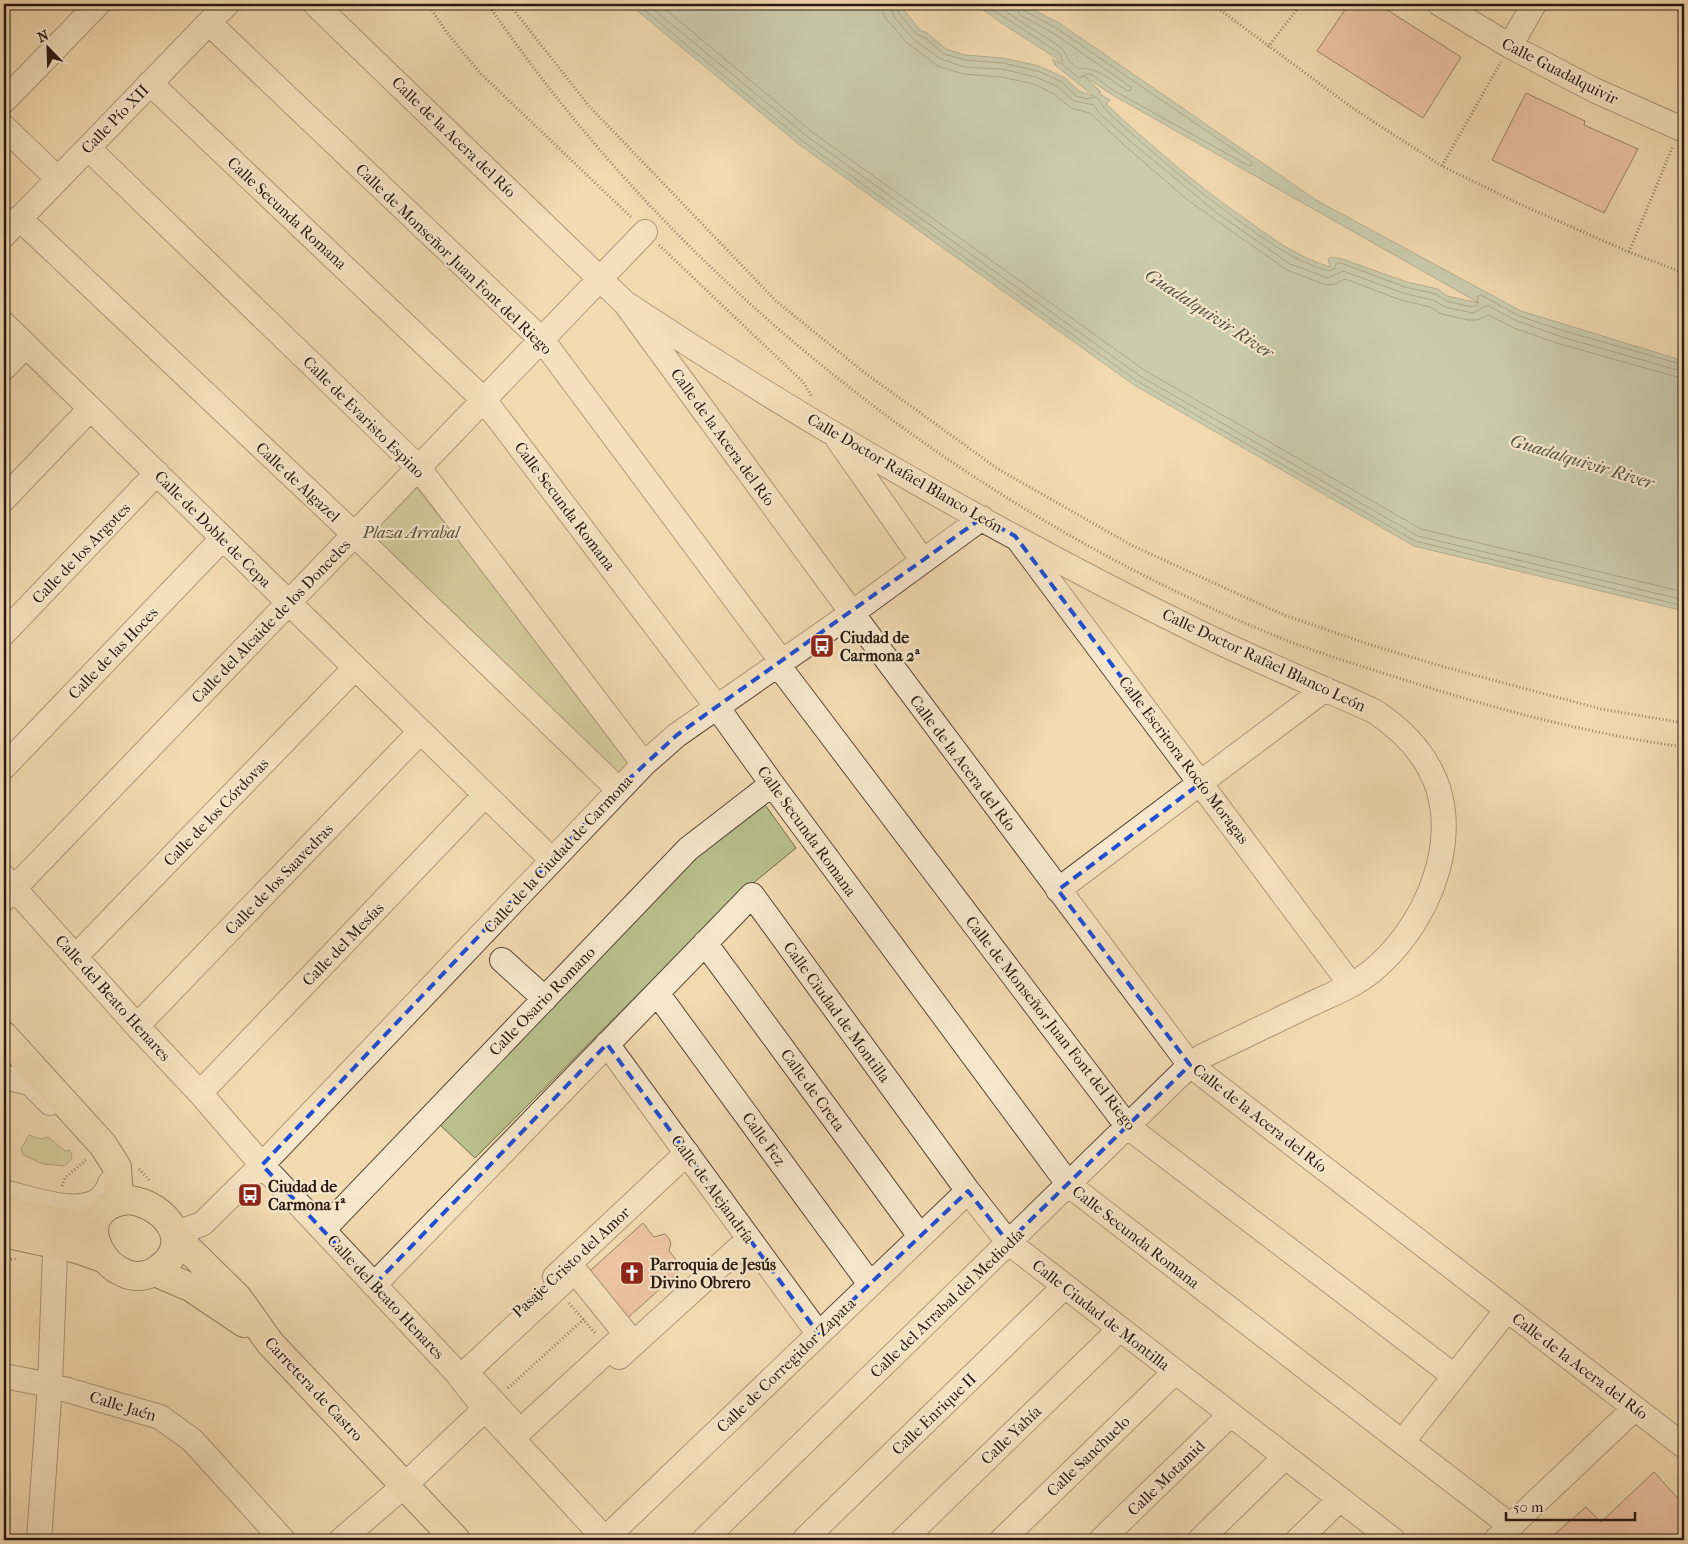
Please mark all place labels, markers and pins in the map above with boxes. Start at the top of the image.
place label: Ciudad de Carmona 2ª [840,628,921,665]
bus stop icon: Ciudad de Carmona 2ª [809,633,835,659]
place label: Ciudad de Carmona 1ª [268,1177,346,1214]
bus stop icon: Ciudad de Carmona 1ª [237,1182,263,1208]
place label: Parroquia de Jesús Divino Obrero [650,1255,776,1292]
church icon: Parroquia de Jesús Divino Obrero [619,1260,645,1286]

